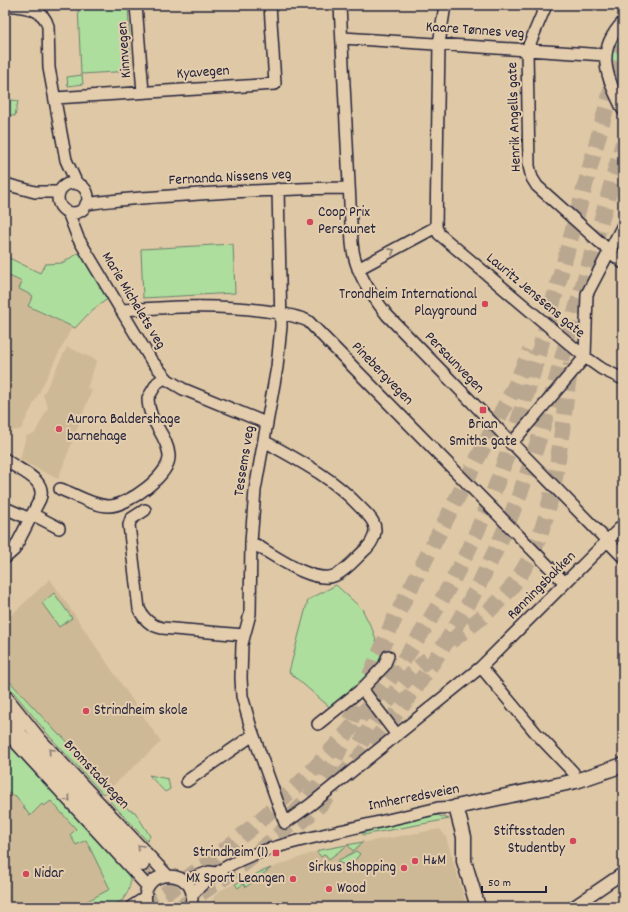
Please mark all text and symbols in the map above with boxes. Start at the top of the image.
street label: Kaare Tønnes veg [425,17,525,45]
street label: Kinnvegen [112,21,138,79]
street label: Kyavegen [176,60,230,86]
street label: Henrik Angells gate [502,61,528,172]
street label: Fernanda Nissens veg [168,164,292,192]
place label: Coop Prix Persaunet [318,202,376,241]
marker: Coop Prix Persaunet [305,217,315,227]
street label: Marie Michelets veg [95,248,171,354]
one-way arrow [388,248,395,255]
street label: Lauritz Jenssens gate [481,248,590,344]
place label: Trondheim International Playground [339,284,477,323]
marker: Trondheim International Playground [480,299,490,309]
street label: Persaunvegen [419,327,489,399]
street label: Pinebergvegen [346,337,418,411]
marker: Brian Smiths gate [478,405,488,415]
place label: Aurora Baldershage barnehage [67,409,181,448]
place label: Brian Smiths gate [449,414,517,453]
marker: Aurora Baldershage barnehage [54,424,64,434]
street label: Tessems veg [229,424,261,498]
street label: Rønningsbakken [502,546,582,626]
place label: Strindheim skole [94,700,188,722]
marker: Strindheim skole [81,706,91,716]
street label: Bromstadvegen [58,735,134,815]
one-way arrow [49,748,56,756]
street label: Innherredsveien [367,778,461,818]
one-way arrow [64,794,71,802]
place label: Stiftsstaden Studentby [494,821,566,860]
marker: Stiftsstaden Studentby [568,836,578,846]
place label: Strindheim (1) [193,842,268,864]
one-way arrow [137,844,144,852]
marker: Strindheim (1) [271,848,281,858]
place label: H&M [423,850,446,872]
marker: H&M [410,856,420,866]
place label: Sirkus Shopping [308,857,396,879]
place label: Nidar [34,863,64,885]
marker: Sirkus Shopping [399,863,409,873]
place label: MX Sport Leangen [186,868,285,890]
scale bar [482,868,546,894]
marker: Nidar [21,869,31,879]
marker: MX Sport Leangen [288,874,298,884]
text: 50 m [488,875,511,892]
place label: Wood [337,878,366,900]
marker: Wood [324,884,334,894]

